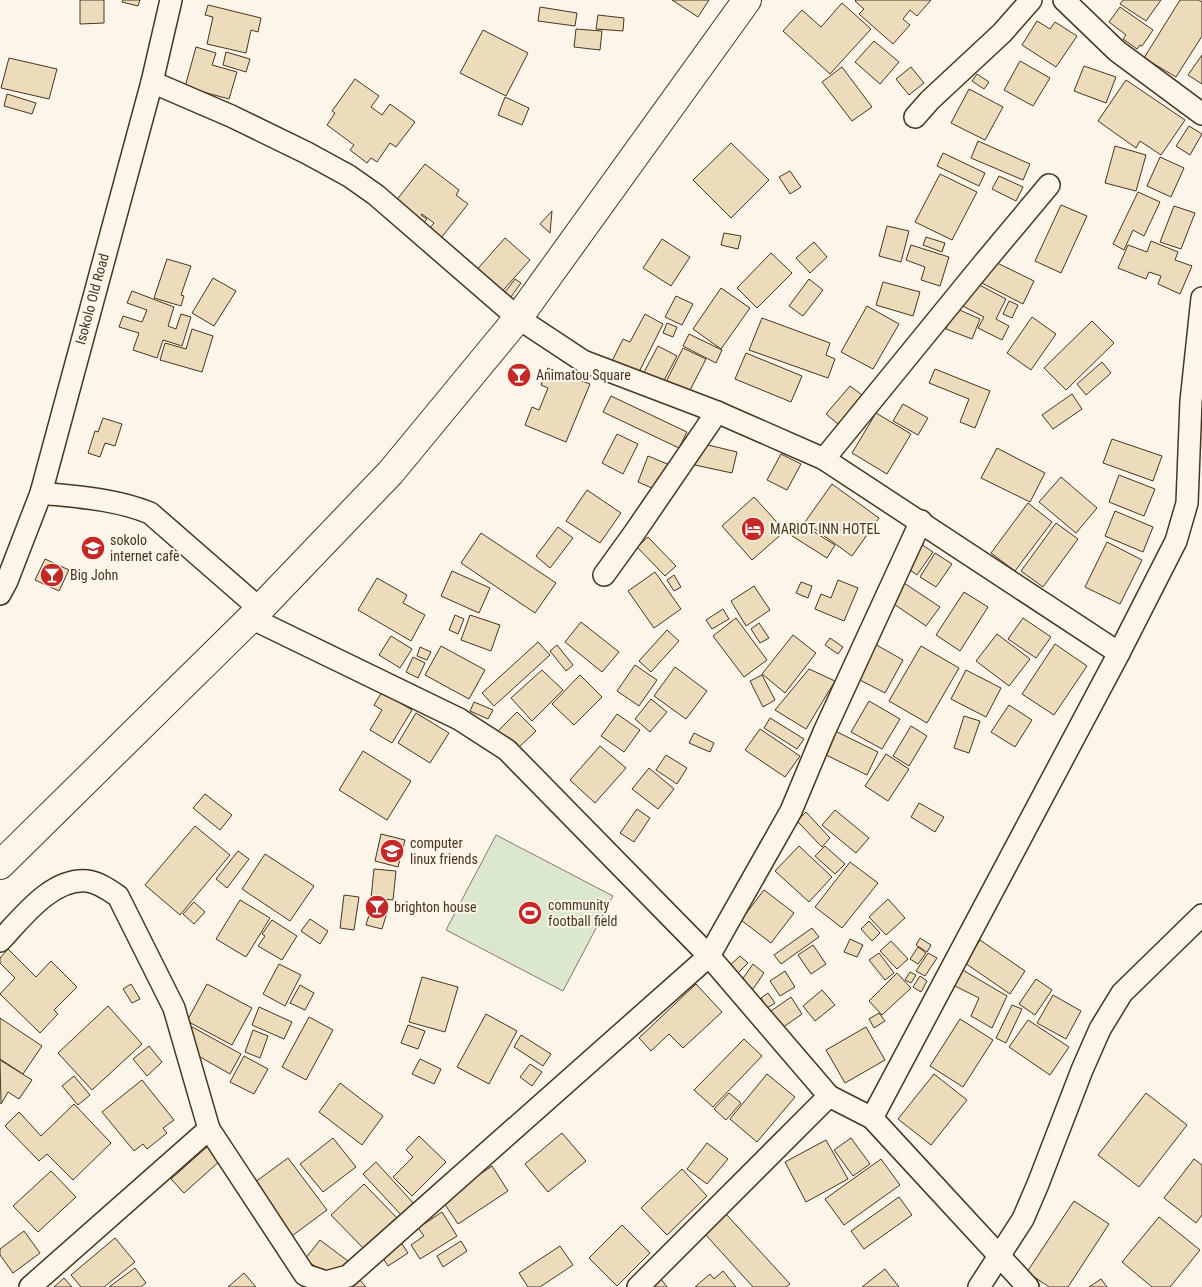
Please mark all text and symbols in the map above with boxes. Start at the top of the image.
street label: Isokolo Old Road [72,252,112,346]
bar icon: Animatou Square [506,362,532,388]
place label: Animatou Square [536,367,631,383]
hotel icon: MARIOT INN HOTEL [740,516,766,542]
place label: MARIOT INN HOTEL [770,521,880,537]
place label: sokolo internet cafe [110,532,180,564]
school or university icon: sokolo internet cafe [80,535,106,561]
bar icon: Big John [39,562,65,588]
place label: Big John [70,567,118,583]
place label: computer linux friends [410,835,478,867]
school or university icon: computer linux friends [379,838,405,864]
bar icon: brighton house [364,894,390,920]
place label: community football field [548,897,617,929]
place label: brighton house [394,899,477,915]
sports icon: community football field [517,900,543,926]

